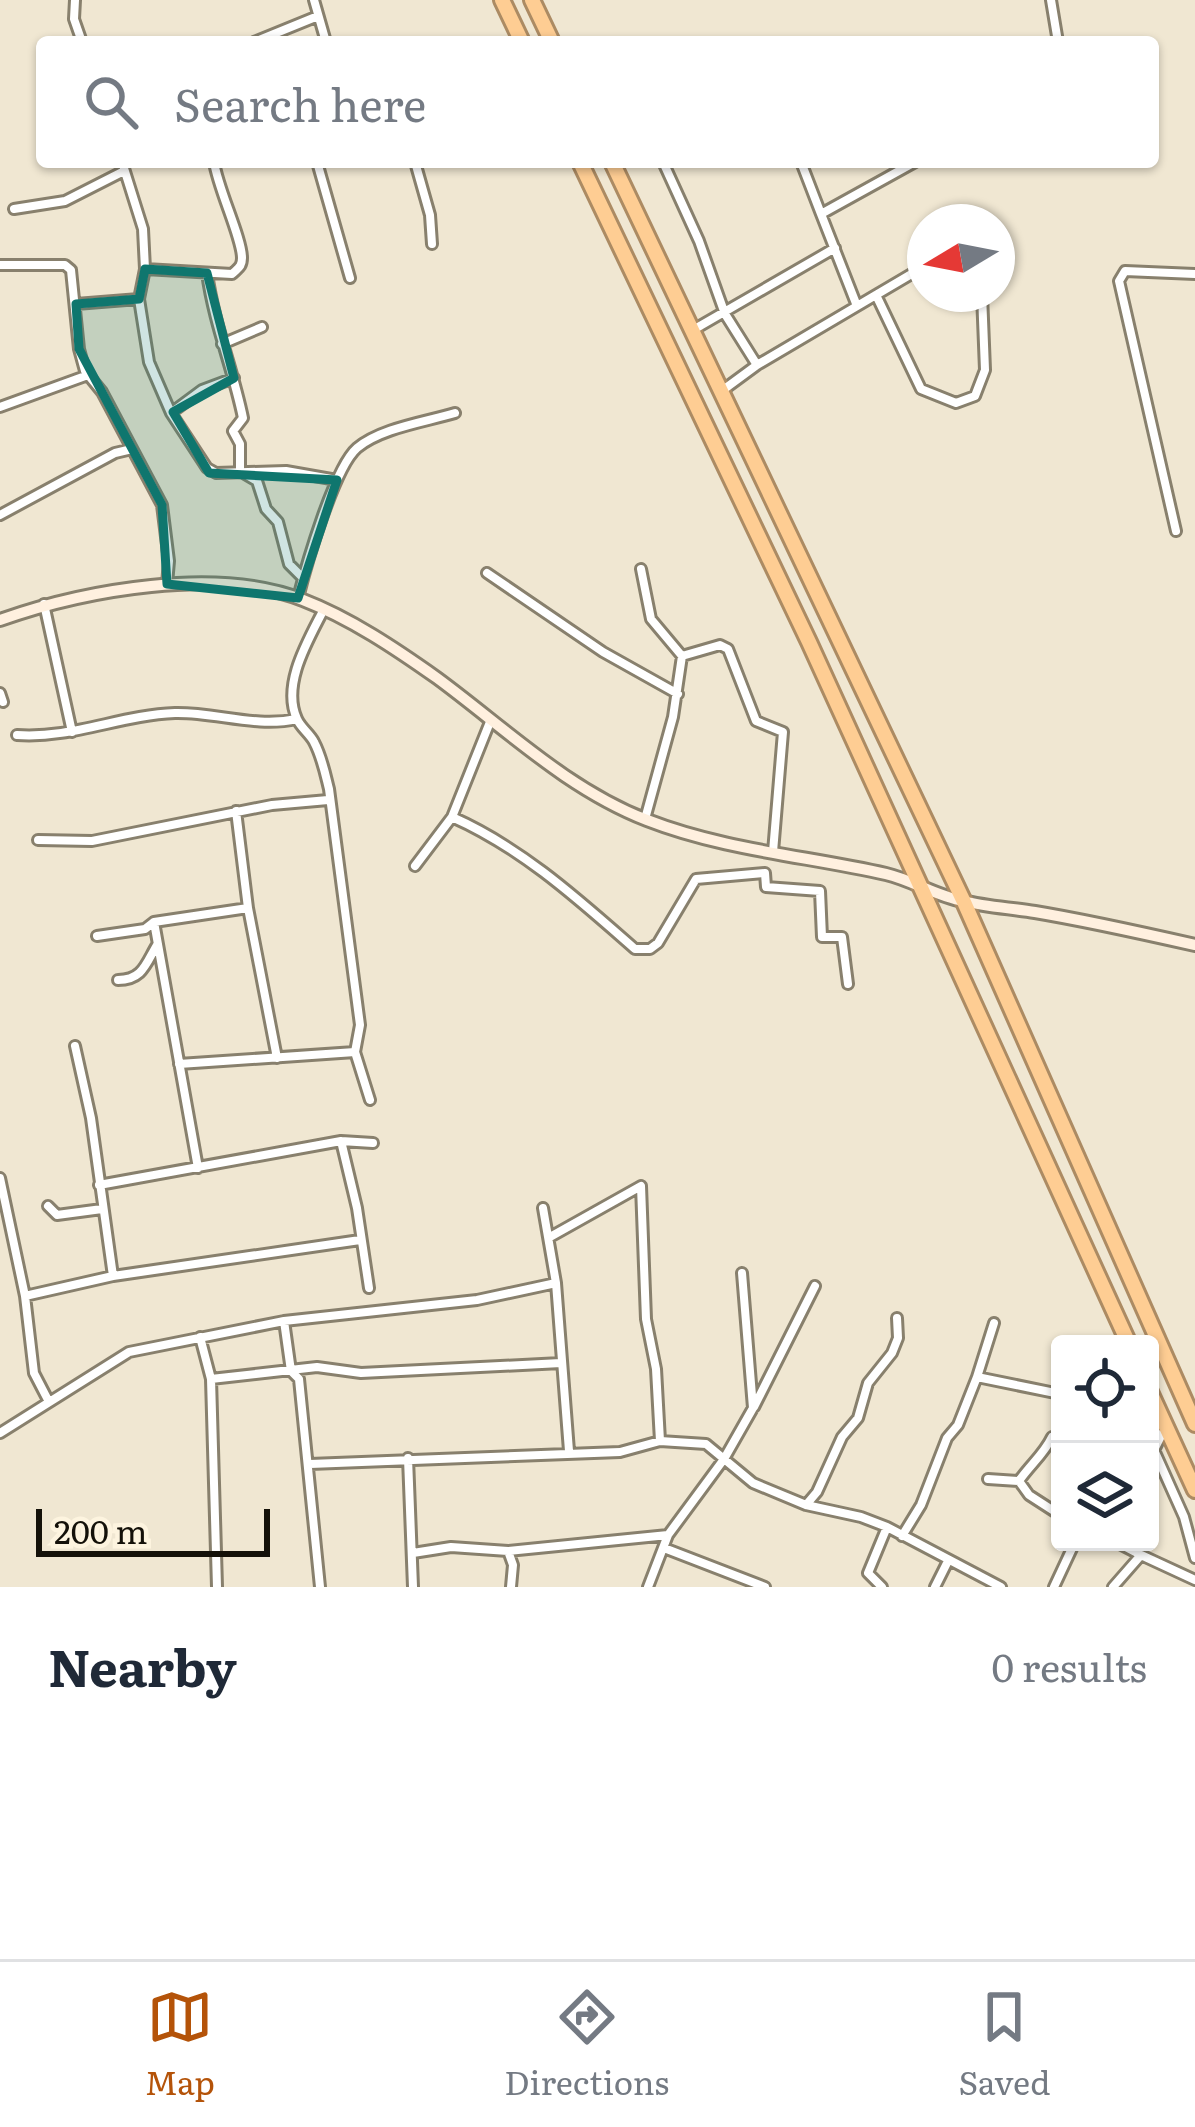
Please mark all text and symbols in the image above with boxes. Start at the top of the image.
search box [36,36,1159,168]
icon: search [78,69,144,135]
text: Search here [174,69,426,136]
north arrow [907,204,1015,312]
map controls [1051,1335,1159,1551]
button: locate [1051,1335,1159,1443]
button: layers [1051,1443,1159,1551]
scale bar [36,1503,270,1556]
text: 200 m [54,1505,148,1554]
text: Nearby [48,1627,237,1703]
text: 0 results [992,1636,1147,1694]
tab: Map [145,1984,215,2105]
tab: Directions [504,1984,669,2105]
tab: Saved [958,1984,1050,2105]

